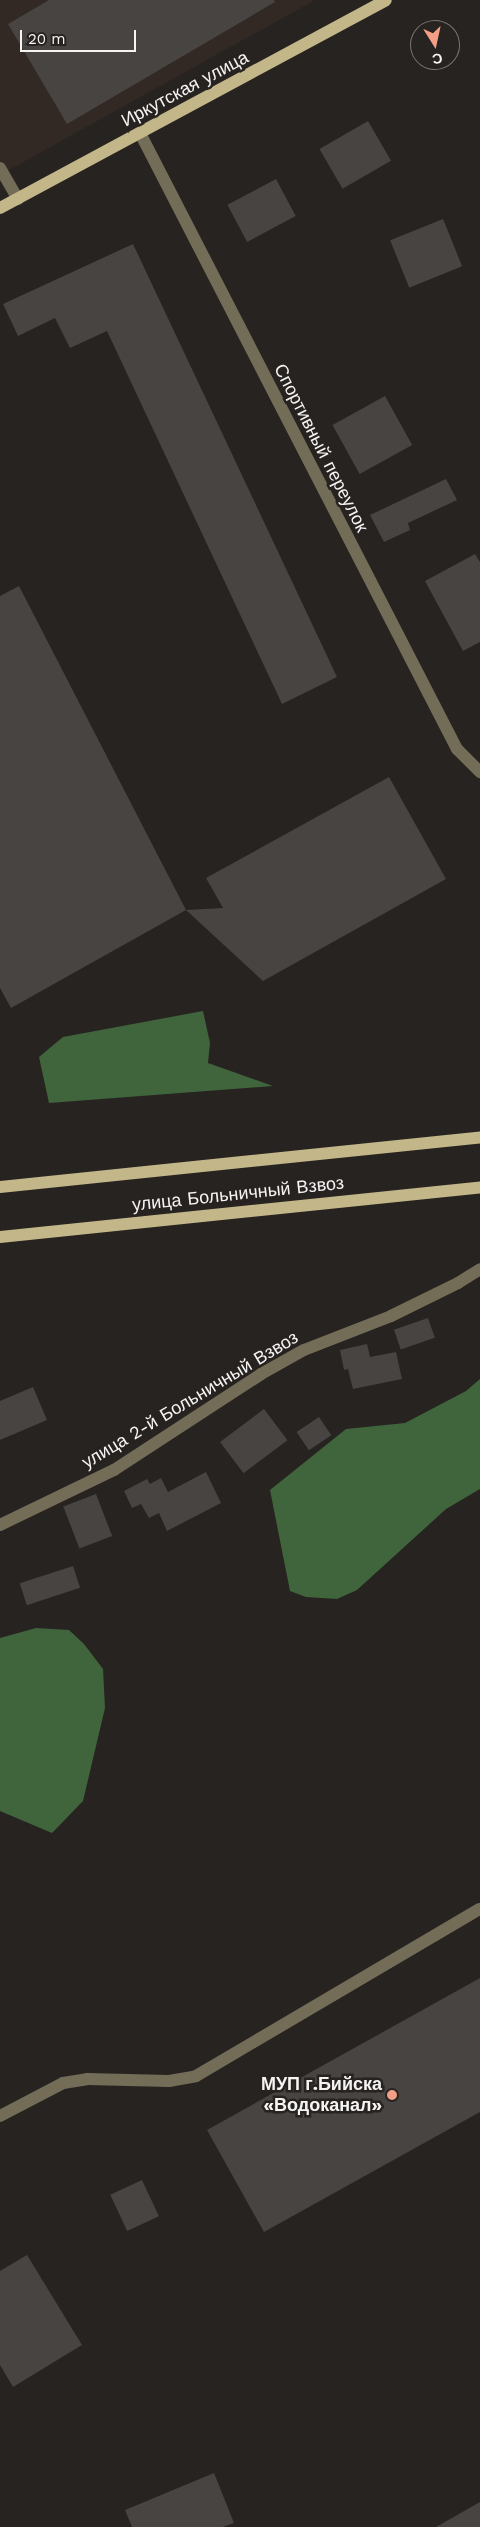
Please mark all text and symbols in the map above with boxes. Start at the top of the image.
scale bar [22,20,139,52]
north arrow [410,20,460,70]
text: 20 m [28,30,66,48]
street label: Иркутская улица [118,46,252,132]
text: С [431,50,444,68]
street label: Спортивный переулок [269,360,373,536]
street label: улица Больничный Взвоз [131,1172,345,1216]
street label: улица 2-й Больничный Взвоз [78,1327,302,1473]
place label: МУП г.Бийска «Водоканал» [261,2074,382,2116]
marker: МУП г.Бийска «Водоканал» [386,2089,398,2101]

